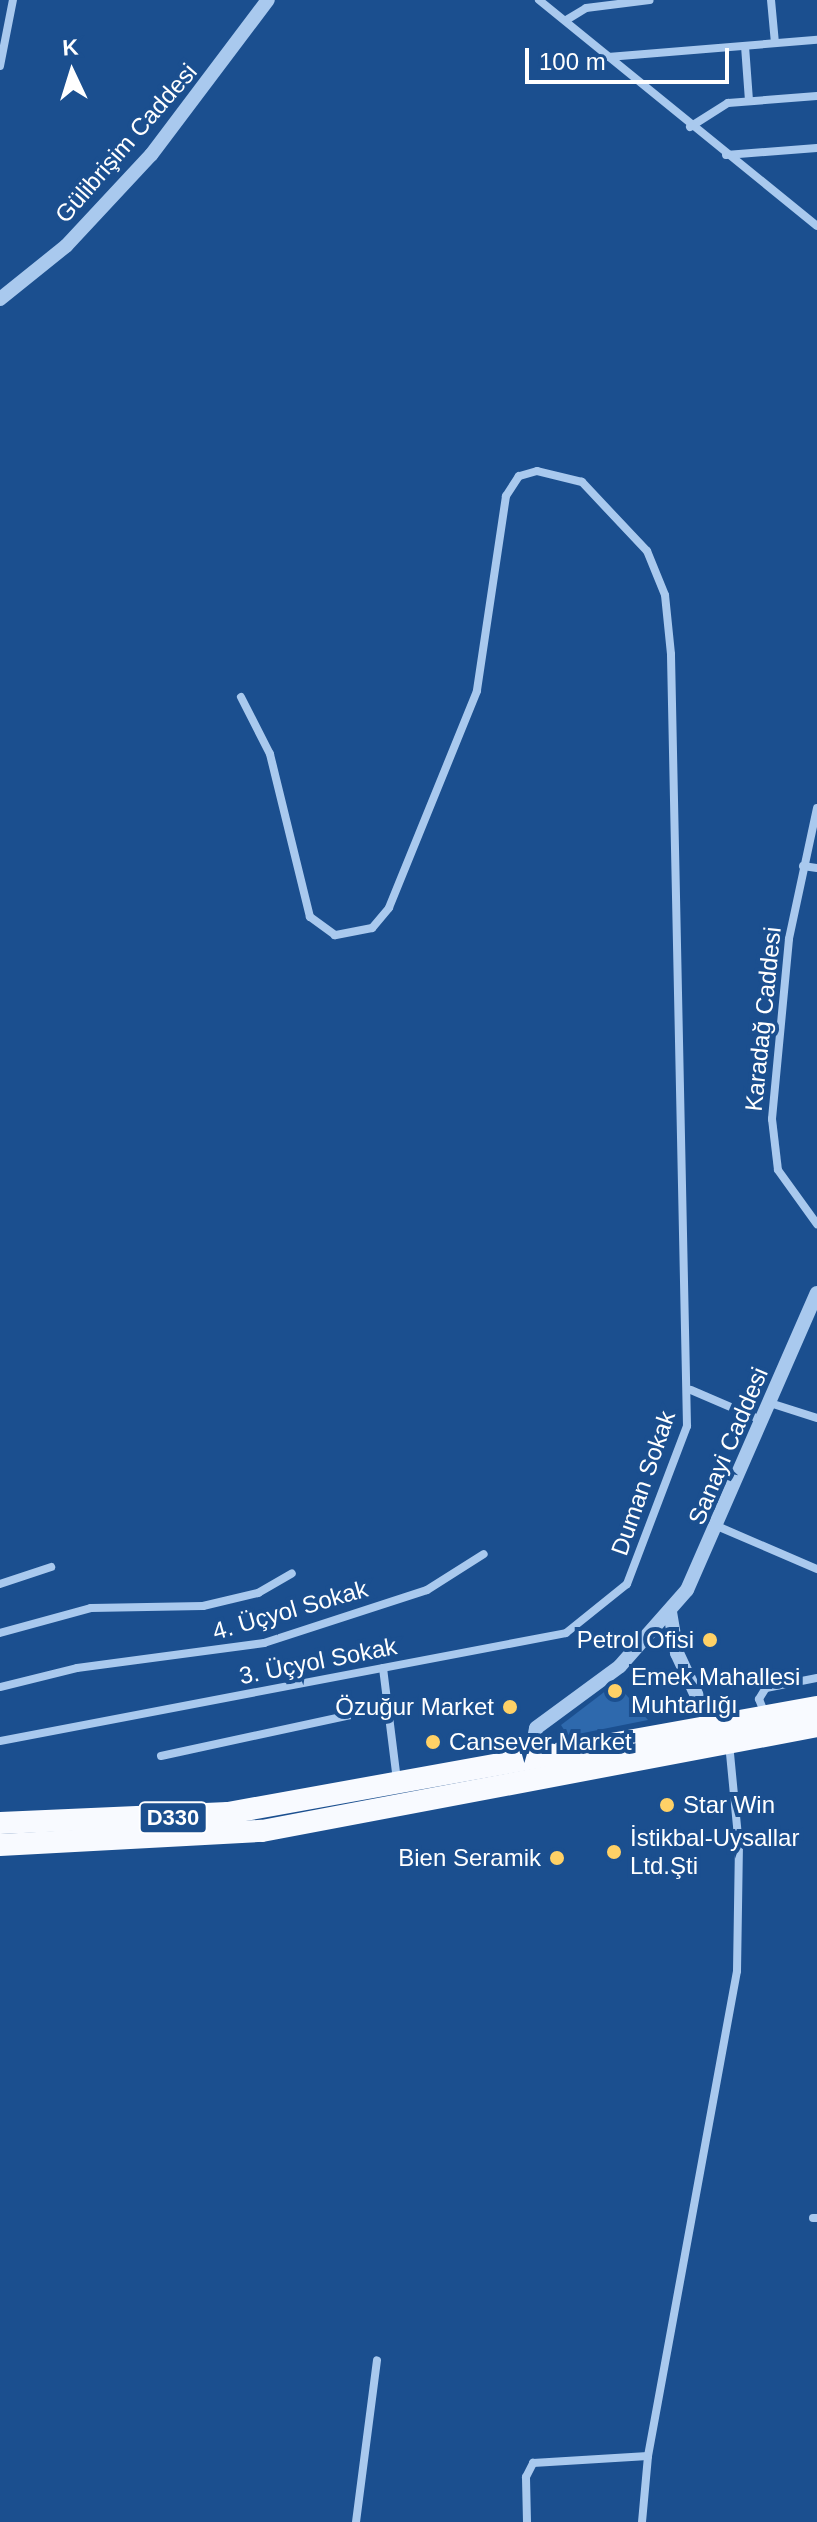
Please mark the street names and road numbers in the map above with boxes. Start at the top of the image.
street label: Gülibrişim Caddesi [49,58,203,228]
street label: Karadağ Caddesi [739,925,787,1113]
street label: Sanayi Caddesi [682,1363,774,1529]
street label: Duman Sokak [605,1407,681,1559]
street label: 4. Üçyol Sokak [209,1574,371,1646]
street label: 3. Üçyol Sokak [237,1632,399,1690]
road number: D330 [137,1800,209,1836]

